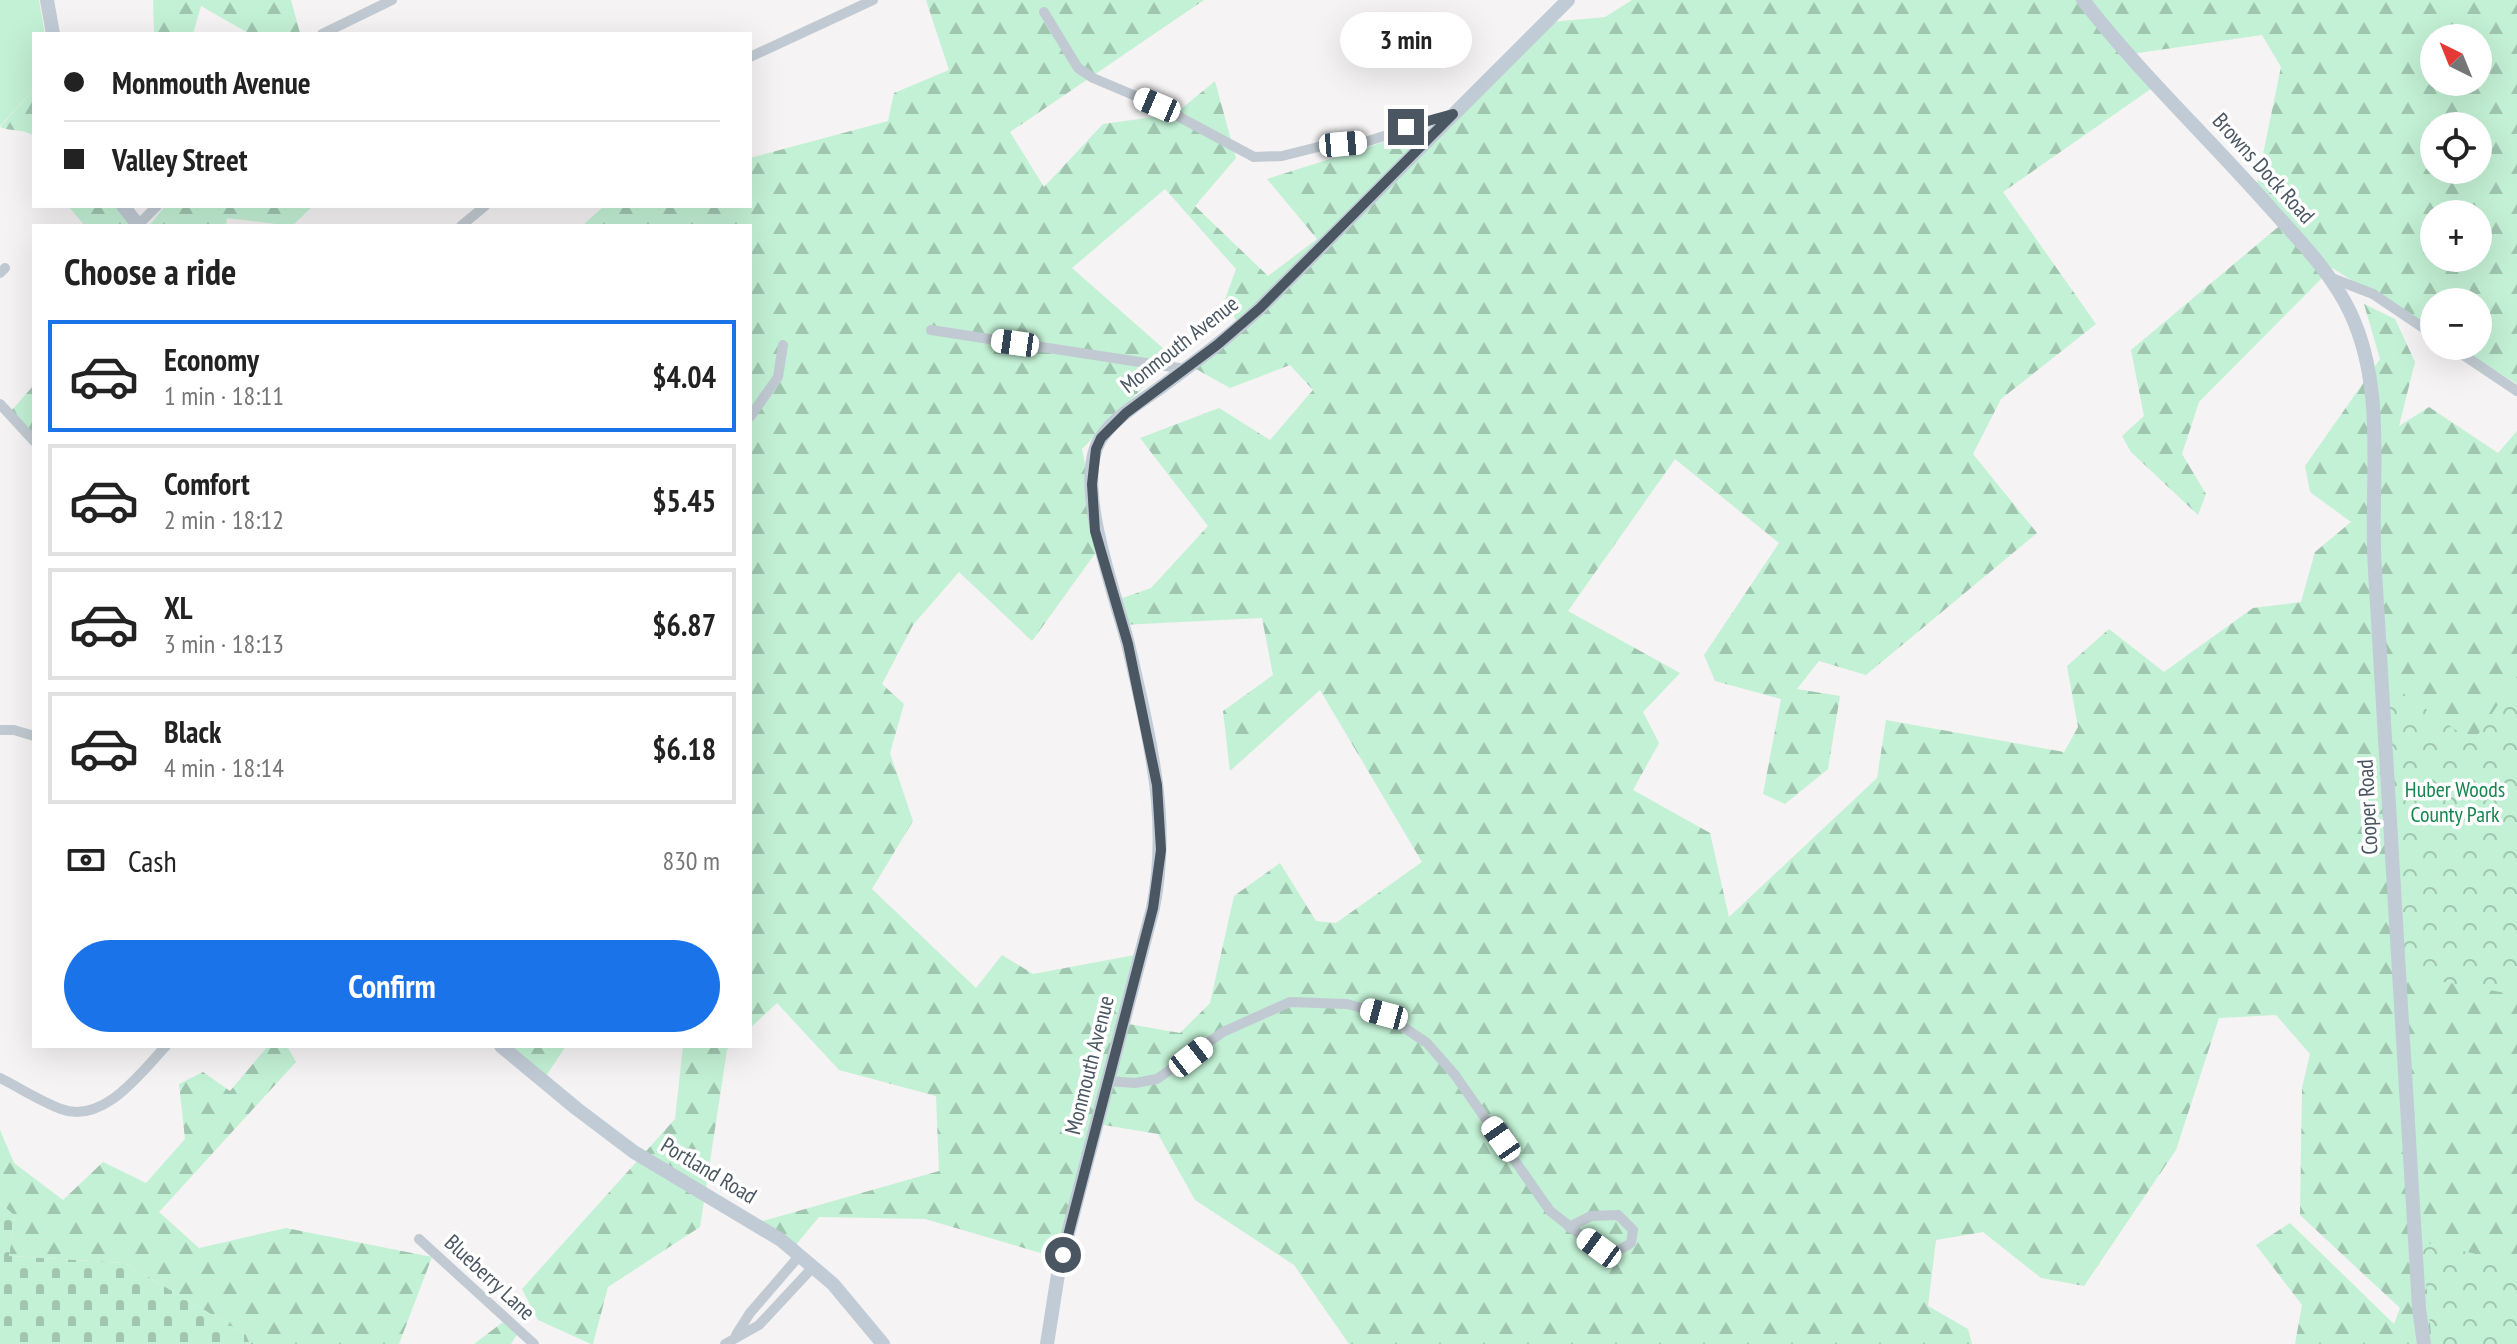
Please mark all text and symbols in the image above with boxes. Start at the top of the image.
callout: 3 min [1340,11,1472,67]
text: 3 min [1380,23,1432,56]
north arrow [2420,24,2492,96]
map controls [2420,24,2492,360]
text: Monmouth Avenue [112,63,311,102]
car [1130,85,1184,125]
street label: Browns Dock Road [2207,107,2321,229]
route end [1388,109,1424,145]
button: locate [2420,112,2492,184]
car [1318,130,1368,158]
text: Valley Street [112,140,248,179]
button: + [2420,200,2492,272]
text: Choose a ride [64,248,236,295]
button: − [2420,288,2492,360]
street label: Monmouth Avenue [1114,289,1244,399]
car [990,328,1040,358]
icon: car [68,340,140,412]
text: Economy [164,340,259,379]
text: $4.04 [652,357,716,396]
text: 1 min · 18:11 [164,379,284,412]
icon: car [68,464,140,536]
text: Comfort [164,464,250,503]
text: $5.45 [652,481,716,520]
text: 2 min · 18:12 [164,503,284,536]
icon: car [68,588,140,660]
text: XL [164,588,193,627]
text: $6.87 [652,605,716,644]
text: 3 min · 18:13 [164,627,284,660]
icon: car [68,712,140,784]
text: Black [164,712,221,751]
text: $6.18 [652,729,716,768]
text: 4 min · 18:14 [164,751,284,784]
street label: Cooper Road [2351,759,2383,855]
park label: Huber Woods County Park [2405,775,2505,828]
icon: cash [64,838,108,882]
text: Cash [128,841,177,880]
text: 830 m [662,844,720,877]
button: Confirm [64,940,720,1032]
street label: Monmouth Avenue [1058,993,1120,1137]
car [1358,996,1410,1032]
car [1165,1033,1217,1081]
car [1477,1112,1525,1166]
street label: Portland Road [656,1131,762,1209]
car [1573,1224,1625,1272]
street label: Blueberry Lane [439,1228,541,1326]
route start [1045,1237,1081,1273]

